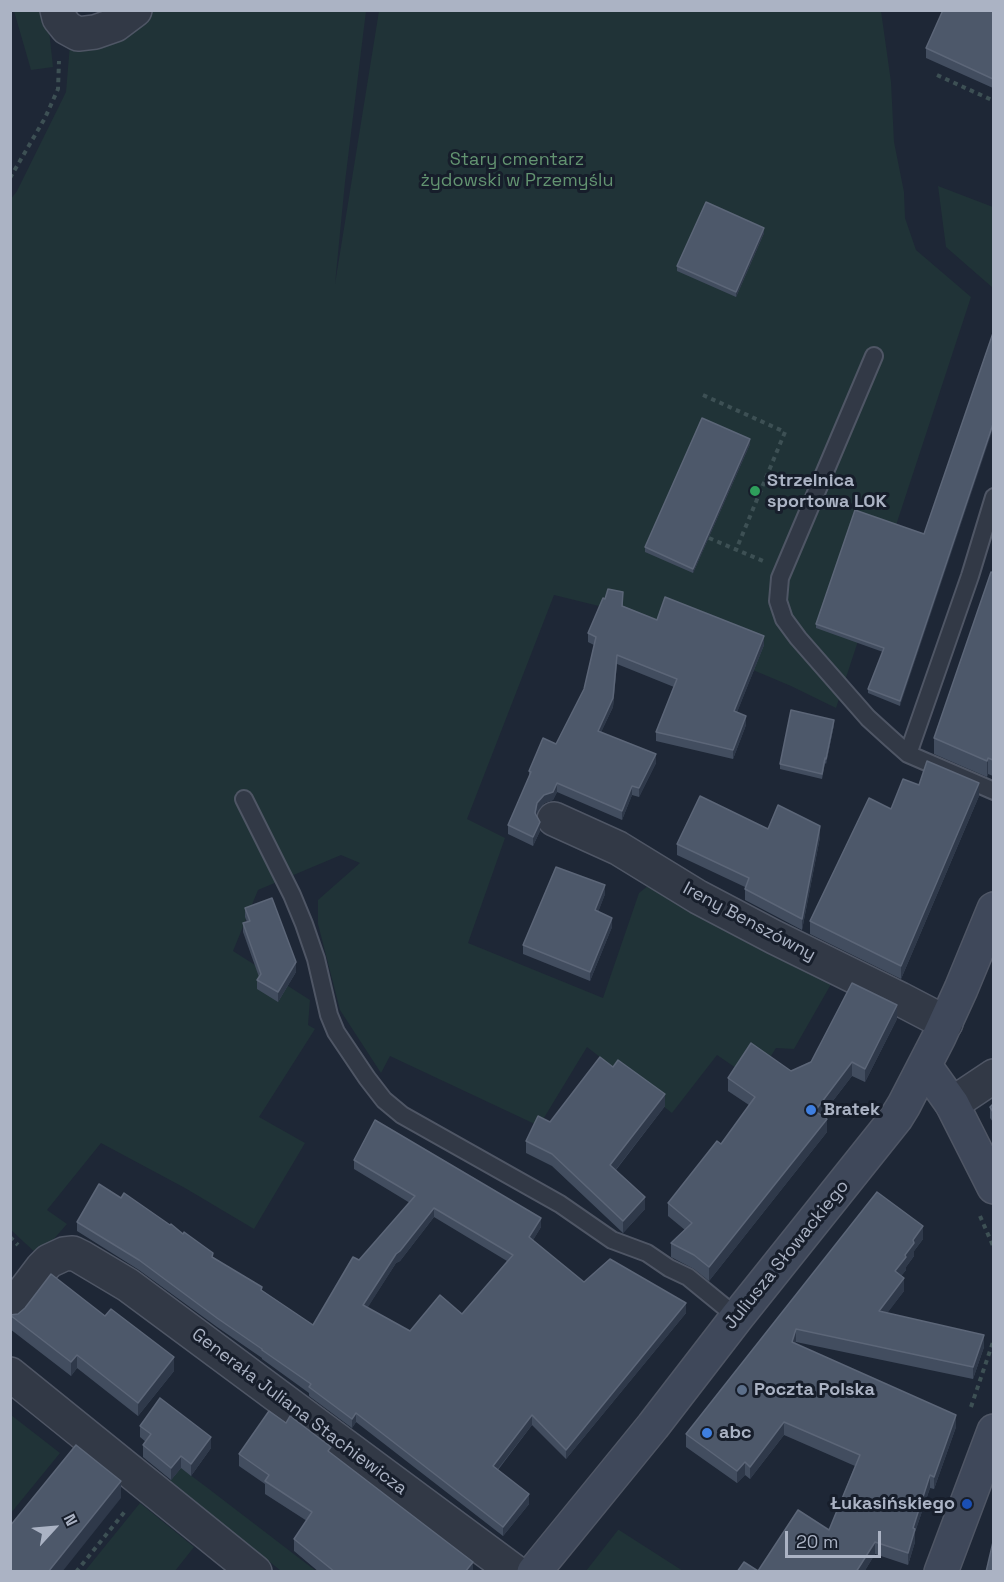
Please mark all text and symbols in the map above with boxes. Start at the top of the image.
park label: Stary cmentarz żydowski w Przemyślu [420,149,614,192]
place label: Strzelnica sportowa LOK [767,470,887,512]
marker: Strzelnica sportowa LOK [748,484,762,498]
street label: Ireny Benszówny [679,878,819,966]
place label: Bratek [823,1099,880,1121]
marker: Bratek [804,1103,818,1117]
street label: Juliusza Słowackiego [720,1176,854,1334]
street label: Generała Juliana Stachiewicza [187,1324,411,1500]
place label: Poczta Polska [754,1379,875,1401]
marker: Poczta Polska [735,1383,749,1397]
place label: abc [719,1422,751,1444]
marker: abc [700,1426,714,1440]
place label: Łukasińskiego [830,1493,955,1515]
marker: Łukasińskiego [960,1497,974,1511]
north arrow [24,1498,84,1558]
text: N [59,1510,82,1529]
scale bar [788,1519,884,1557]
text: 20 m [796,1530,839,1553]

